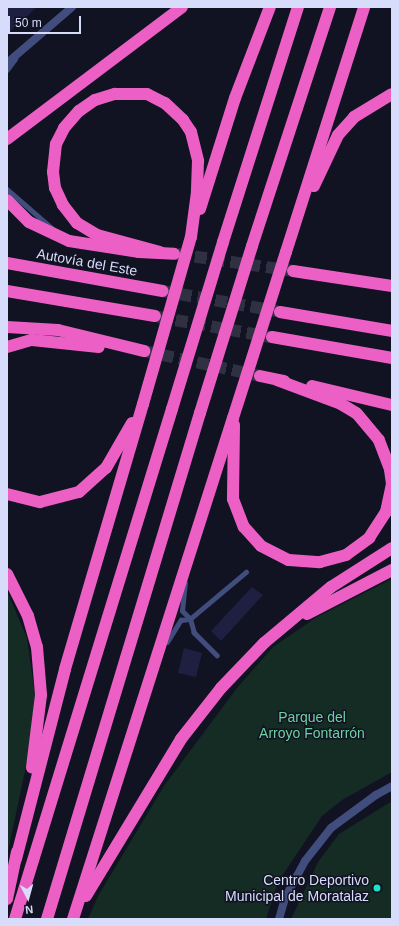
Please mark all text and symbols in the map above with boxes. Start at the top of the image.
scale bar [10,8,83,34]
text: 50 m [15,16,42,30]
street label: Autovía del Este [35,245,139,279]
park label: Parque del Arroyo Fontarrón [259,709,365,742]
place label: Centro Deportivo Municipal de Moratalaz [225,872,369,904]
north arrow [8,878,48,918]
marker: Centro Deportivo Municipal de Moratalaz [372,883,382,893]
text: N [25,904,34,916]

